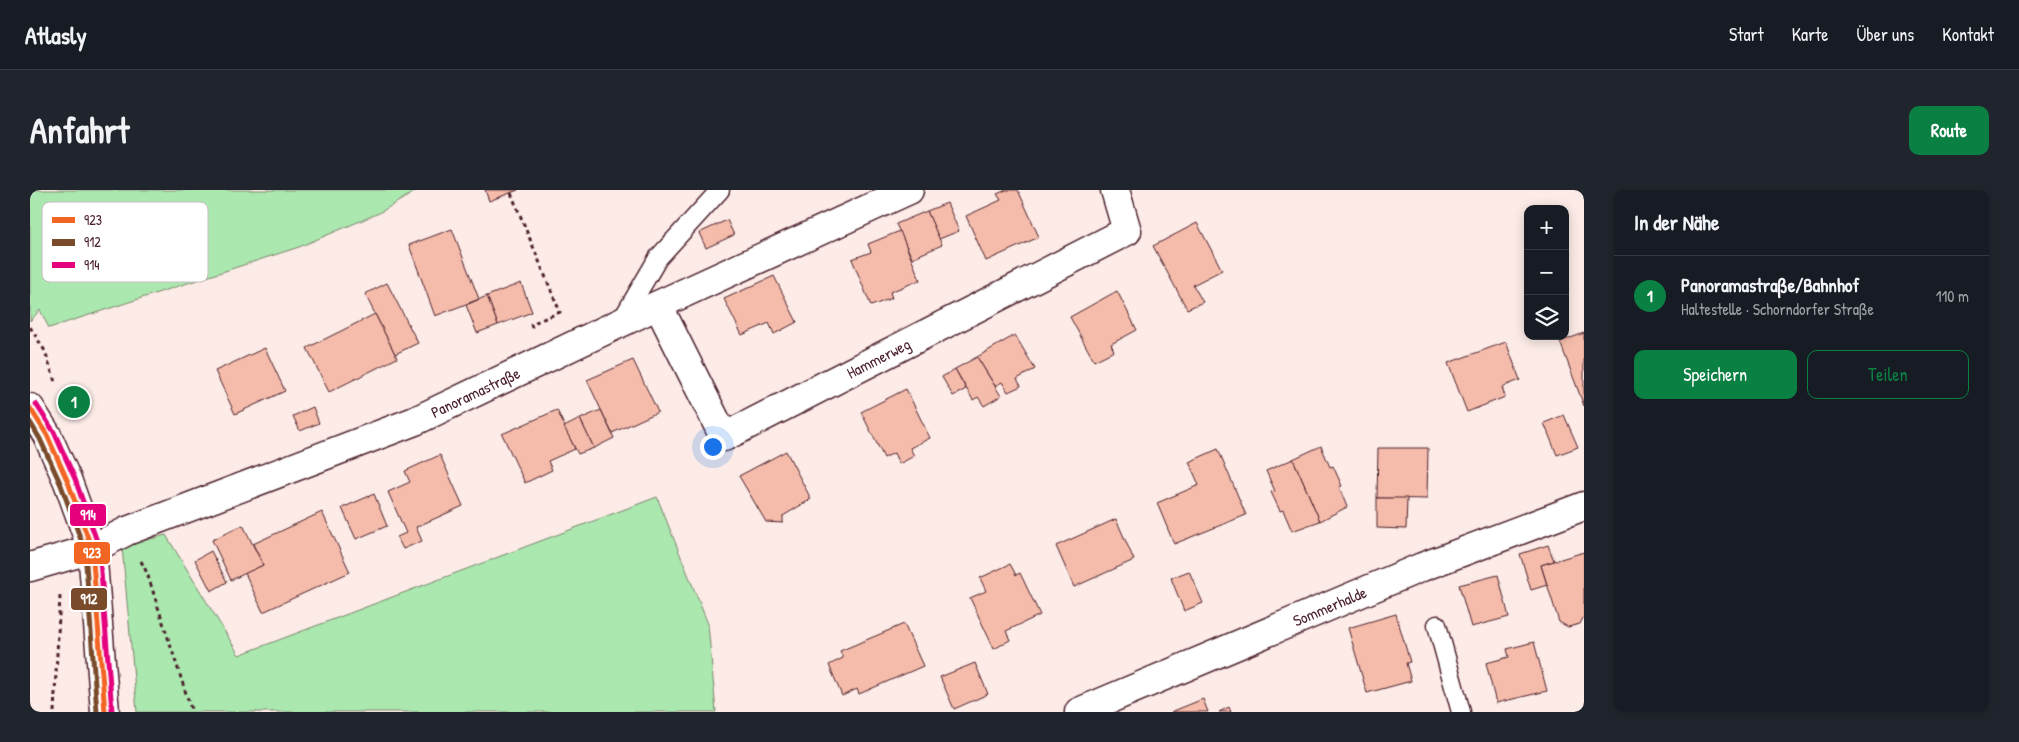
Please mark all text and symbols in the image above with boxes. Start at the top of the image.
text: Atlasly [25,19,87,51]
text: Start [1729,22,1764,47]
text: Karte [1792,22,1828,47]
text: Über uns [1856,22,1914,47]
text: Kontakt [1942,22,1994,47]
button: Route [1909,106,1989,155]
text: Anfahrt [30,107,129,154]
legend [42,202,208,282]
map controls [1524,205,1569,340]
button: + [1524,205,1569,250]
text: In der Nähe [1634,208,1719,237]
text: 923 [84,210,102,229]
text: 912 [84,232,101,251]
button: − [1524,250,1569,295]
text: 914 [84,255,99,274]
text: Panoramastraße/Bahnhof [1681,272,1859,298]
text: 1 [1647,285,1653,307]
text: 110 m [1936,285,1969,307]
button: layers [1524,295,1569,340]
text: Haltestelle · Schorndorfer Straße [1681,298,1874,320]
street label: Hammerweg [843,333,914,384]
button: Speichern [1634,350,1797,399]
button: Teilen [1807,350,1969,399]
street label: Panoramastraße [427,361,524,423]
pin: 1 [58,383,90,421]
your location [700,434,726,460]
line badge: 914 [69,503,107,527]
text: 914 [80,505,96,524]
line badge: 923 [73,541,111,565]
text: 923 [83,543,102,562]
street label: Sommerhalde [1289,581,1370,631]
line badge: 912 [70,587,108,611]
text: 912 [81,589,98,608]

